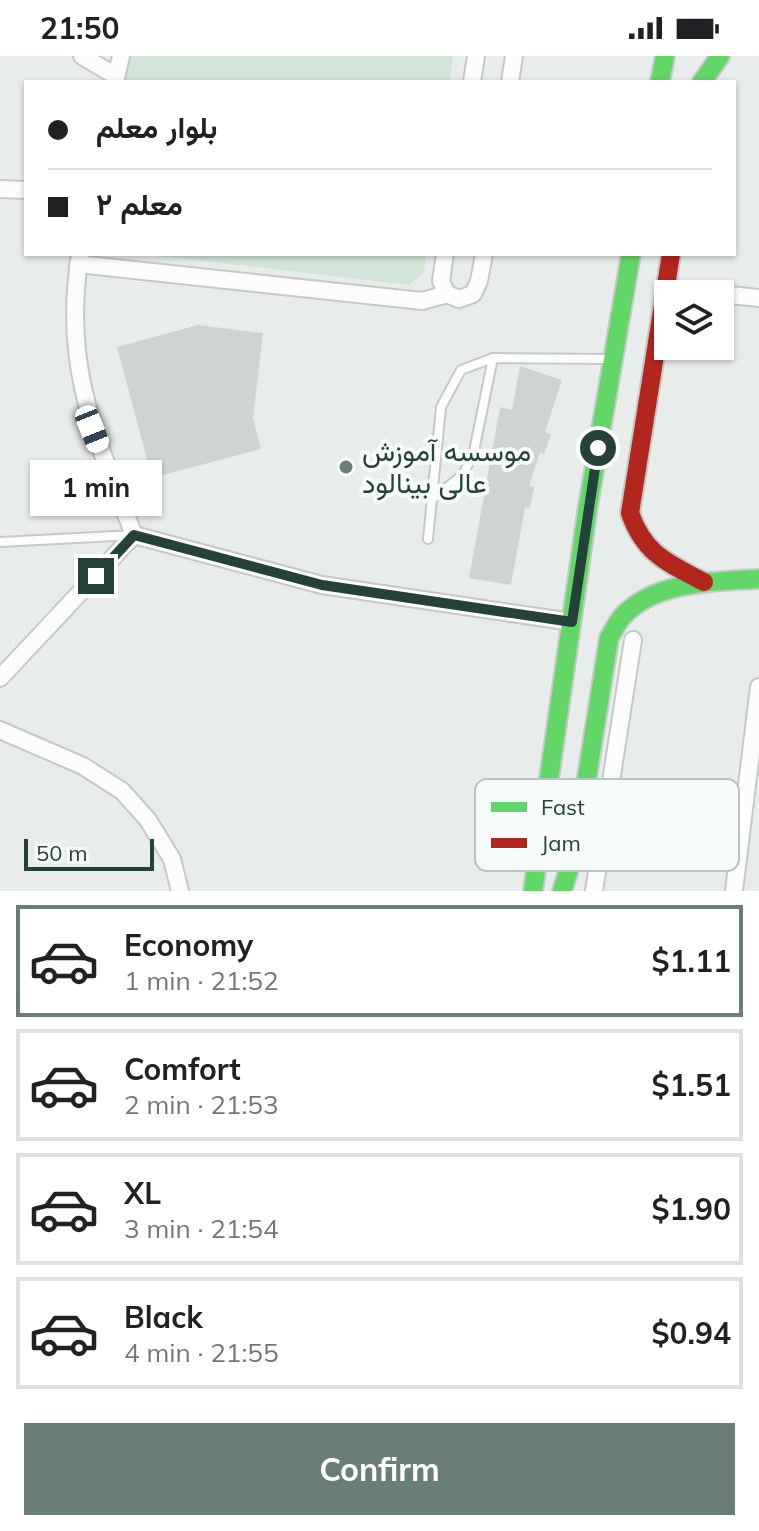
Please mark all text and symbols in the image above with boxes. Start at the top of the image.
text: 21:50 [40,9,119,47]
text: بلوار معلم [96,108,217,146]
text: معلم ۲ [96,185,183,223]
map controls [654,280,734,360]
button: layers [654,280,734,360]
car [72,402,112,456]
route start [580,430,616,466]
place label: موسسه آموزش عالی بینالود [362,433,531,501]
marker: موسسه آموزش عالی بینالود [337,458,355,476]
callout: 1 min [30,460,162,516]
text: 1 min [62,471,130,504]
route end [78,558,114,594]
legend [475,779,739,871]
text: Fast [541,793,585,821]
text: Jam [541,829,581,857]
scale bar [24,835,154,871]
text: 50 m [36,839,87,867]
icon: car [28,925,100,997]
text: Economy [124,926,253,964]
text: $1.11 [652,942,731,980]
text: 1 min · 21:52 [124,964,279,997]
icon: car [28,1049,100,1121]
text: Comfort [124,1050,241,1088]
text: $1.51 [652,1066,731,1104]
text: 2 min · 21:53 [124,1088,279,1121]
icon: car [28,1173,100,1245]
text: XL [124,1174,161,1212]
text: $1.90 [652,1190,731,1228]
text: 3 min · 21:54 [124,1212,279,1245]
icon: car [28,1297,100,1369]
text: Black [124,1298,203,1336]
text: $0.94 [652,1314,731,1352]
text: 4 min · 21:55 [124,1336,279,1369]
button: Confirm [24,1423,735,1515]

